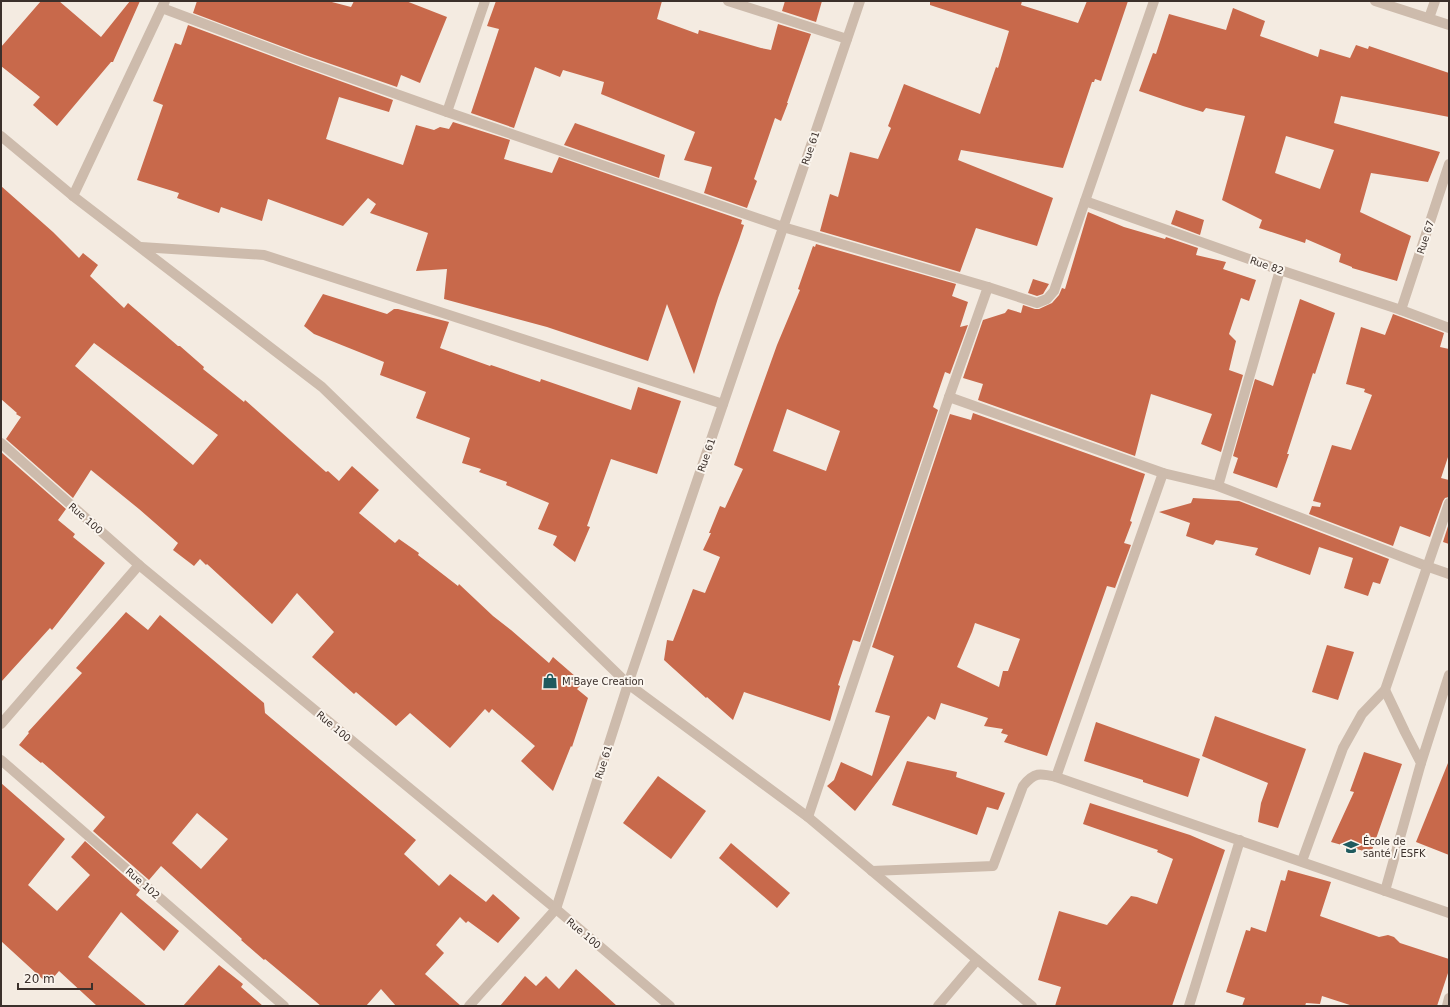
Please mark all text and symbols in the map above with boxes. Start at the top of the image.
street label: Rue 61 [800,130,821,166]
street label: Rue 67 [1415,219,1436,255]
street label: Rue 82 [1249,255,1285,276]
street label: Rue 61 [696,437,717,473]
street label: Rue 100 [66,501,105,536]
shop icon: M'Baye Creation [541,672,559,690]
place label: M'Baye Creation [562,676,644,687]
street label: Rue 100 [314,709,353,744]
street label: Rue 61 [593,744,614,780]
place label: École de santé / ESFK [1363,835,1426,859]
school or university icon: École de santé / ESFK [1342,838,1360,856]
street label: Rue 102 [123,866,162,901]
street label: Rue 100 [564,916,603,951]
scale bar [18,965,92,991]
text: 20 m [24,972,55,986]

